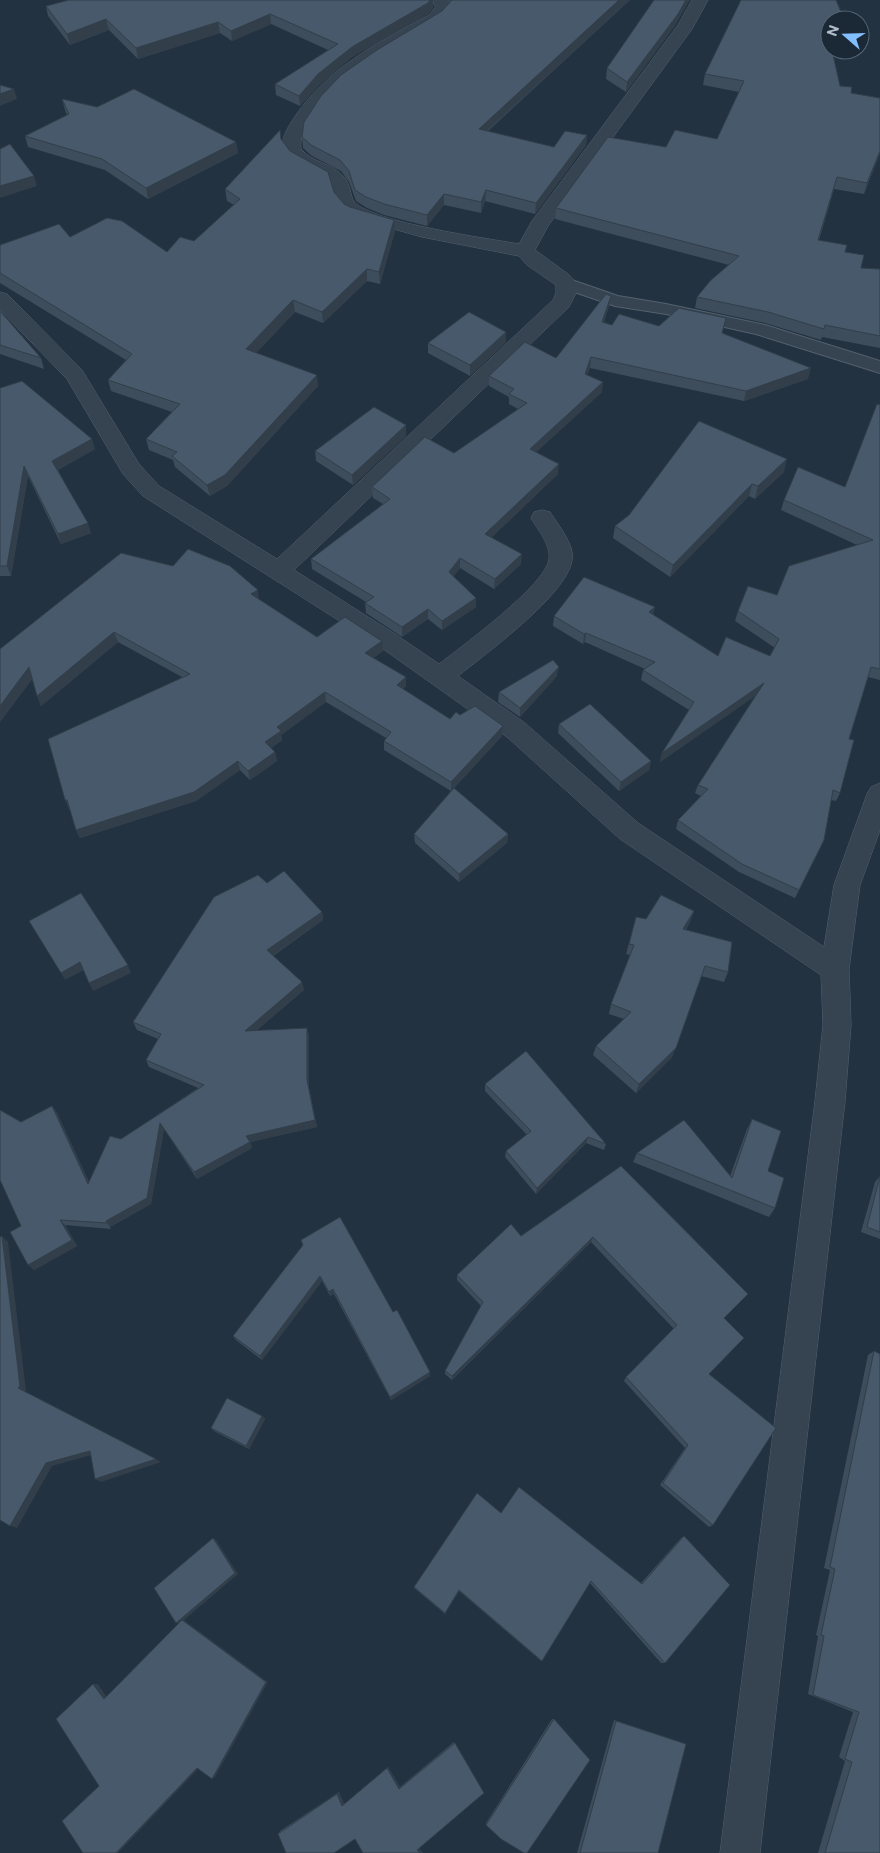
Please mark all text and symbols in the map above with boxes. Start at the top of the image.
north arrow [820,10,870,60]
text: N [823,23,842,38]

